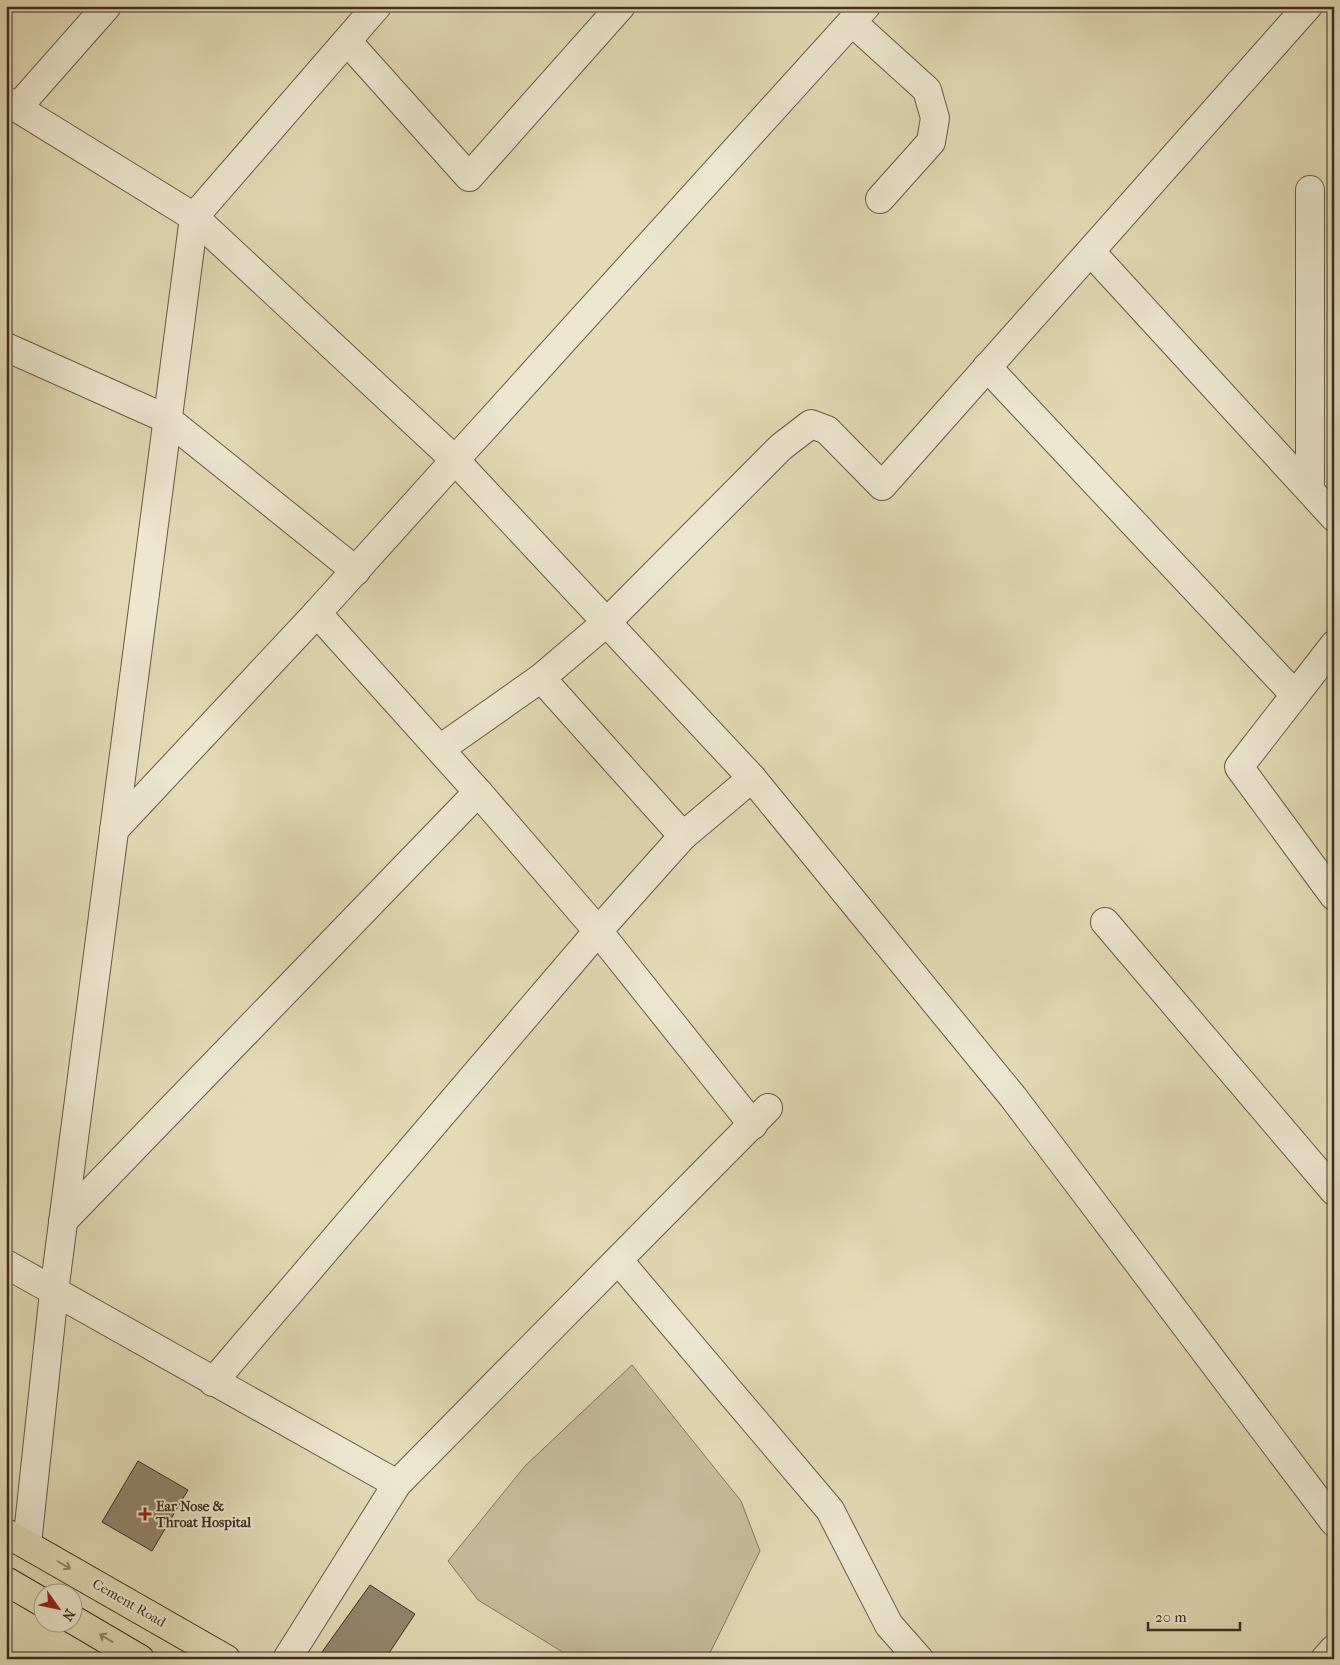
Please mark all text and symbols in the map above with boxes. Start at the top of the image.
place label: Ear Nose & Throat Hospital [155,1498,251,1531]
marker: Ear Nose & Throat Hospital [138,1507,152,1521]
one-way arrow [56,1561,70,1571]
street label: Cement Road [89,1575,169,1631]
north arrow [32,1582,82,1632]
scale bar [1148,1600,1240,1632]
text: N [58,1606,79,1624]
text: 20 m [1155,1608,1187,1626]
one-way arrow [100,1633,114,1643]

